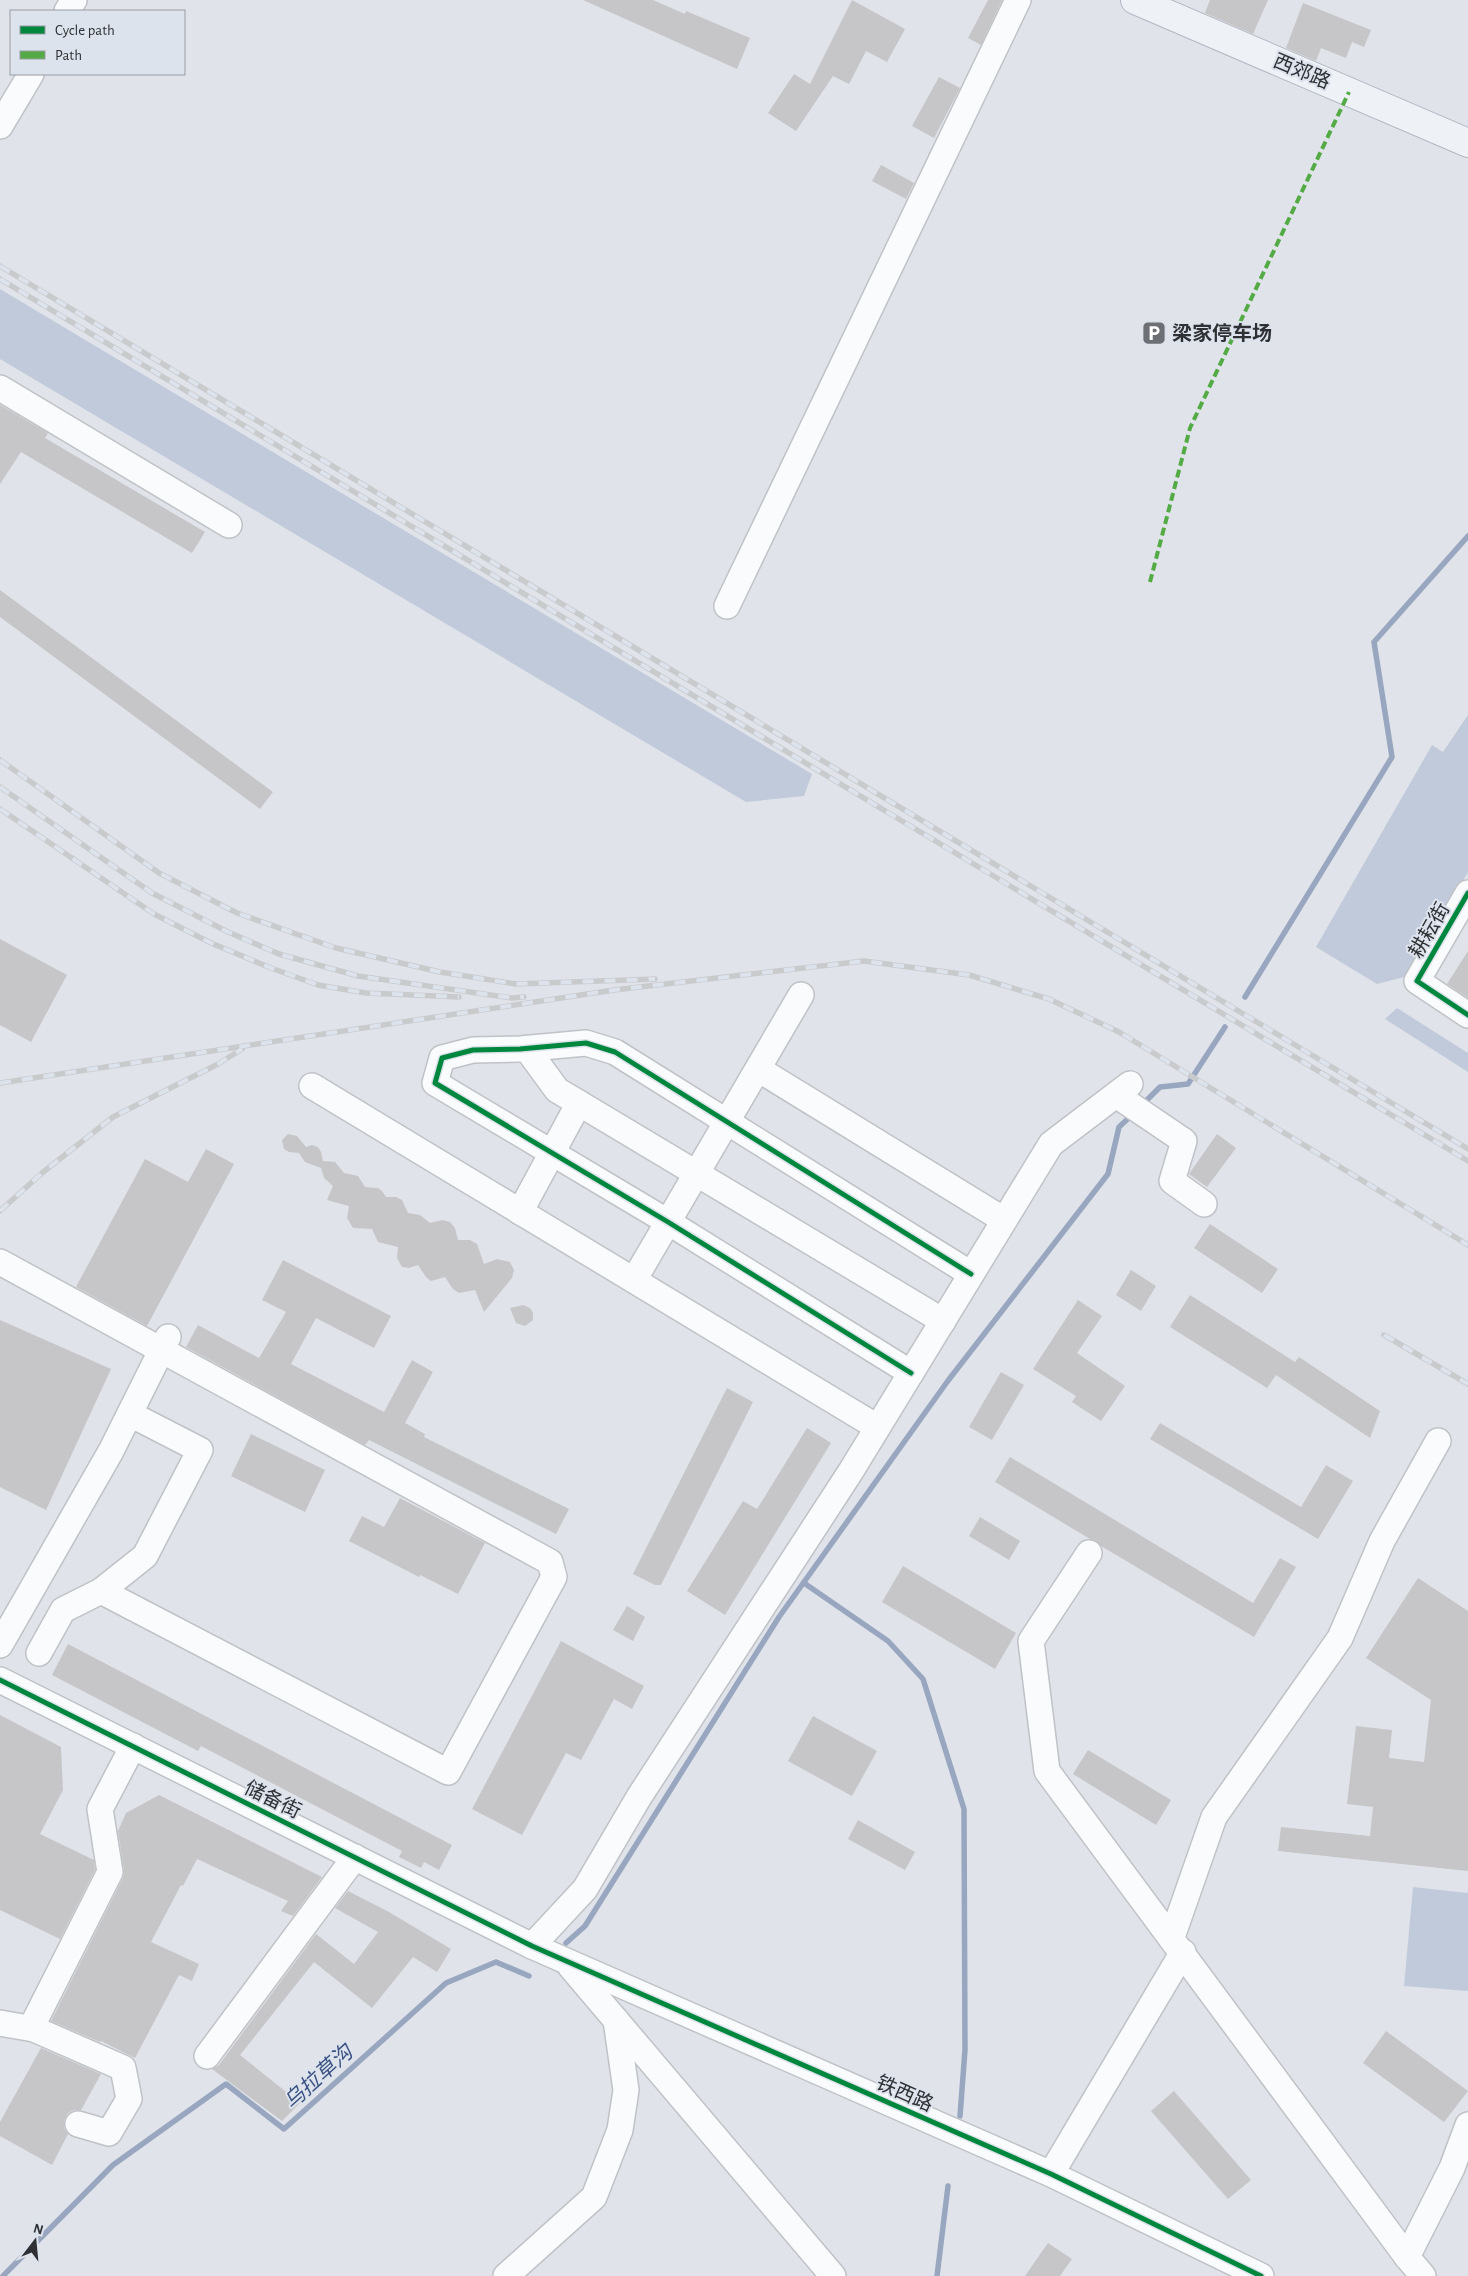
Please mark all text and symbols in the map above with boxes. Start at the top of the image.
legend [10,10,185,75]
text: Cycle path [55,23,115,38]
text: Path [55,48,82,63]
street label: 西郊路 [1270,50,1334,93]
parking icon: 梁家停车场 [1141,320,1167,346]
place label: 梁家停车场 [1172,322,1272,344]
street label: 耕耘街 [1405,899,1454,961]
street label: 储备街 [241,1777,304,1822]
water label: 乌拉草沟 [279,2039,358,2113]
street label: 铁西路 [873,2072,936,2115]
north arrow [10,2216,60,2266]
text: N [32,2221,45,2238]

